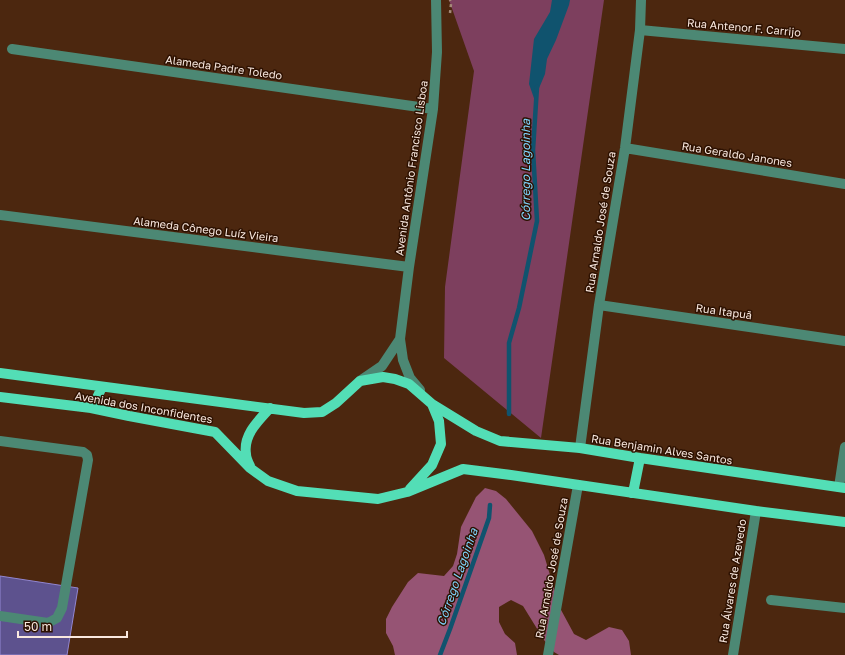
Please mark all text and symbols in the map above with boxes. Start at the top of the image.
street label: Rua Antenor F. Carrijo [687,16,802,38]
street label: Alameda Padre Toledo [165,52,284,82]
street label: Avenida Antônio Francisco Lisboa [392,79,430,257]
water label: Córrego Lagoinha [518,118,533,221]
street label: Rua Geraldo Janones [681,139,793,169]
street label: Rua Arnaldo José de Souza [582,150,618,294]
street label: Alameda Cônego Luíz Vieira [133,214,279,244]
street label: Rua Itapuã [695,301,753,321]
street label: Avenida dos Inconfidentes [74,388,214,426]
street label: Rua Benjamin Alves Santos [590,431,734,467]
street label: Rua Arnaldo José de Souza [532,497,570,639]
street label: Rua Álvares de Azevedo [716,518,748,644]
water label: Córrego Lagoinha [433,525,481,628]
scale bar [18,613,127,639]
text: 50 m [24,619,52,634]

